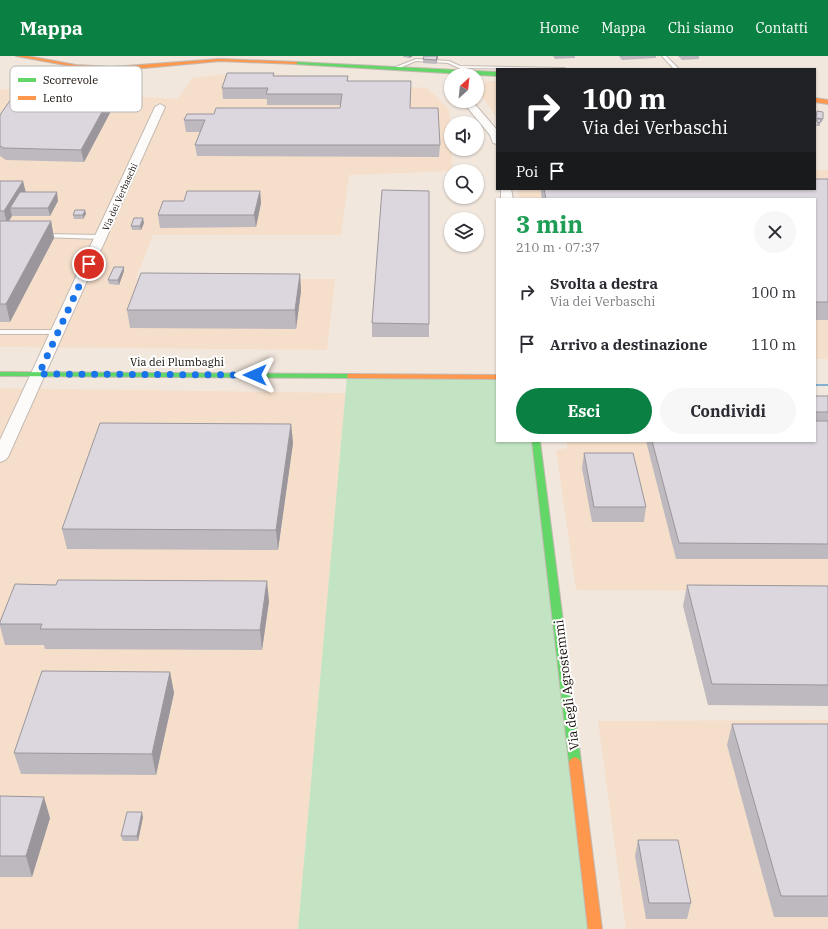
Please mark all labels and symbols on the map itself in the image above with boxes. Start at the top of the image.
legend [10,66,142,112]
north arrow [444,68,484,108]
text: Scorrevole [43,73,98,87]
text: Lento [43,91,73,105]
street label: Via dei Verbaschi [100,161,139,232]
pin [72,247,106,281]
position arrow [234,354,276,396]
street label: Via dei Plumbaghi [130,355,225,369]
street label: Via degli Agrostemmi [550,619,583,751]

